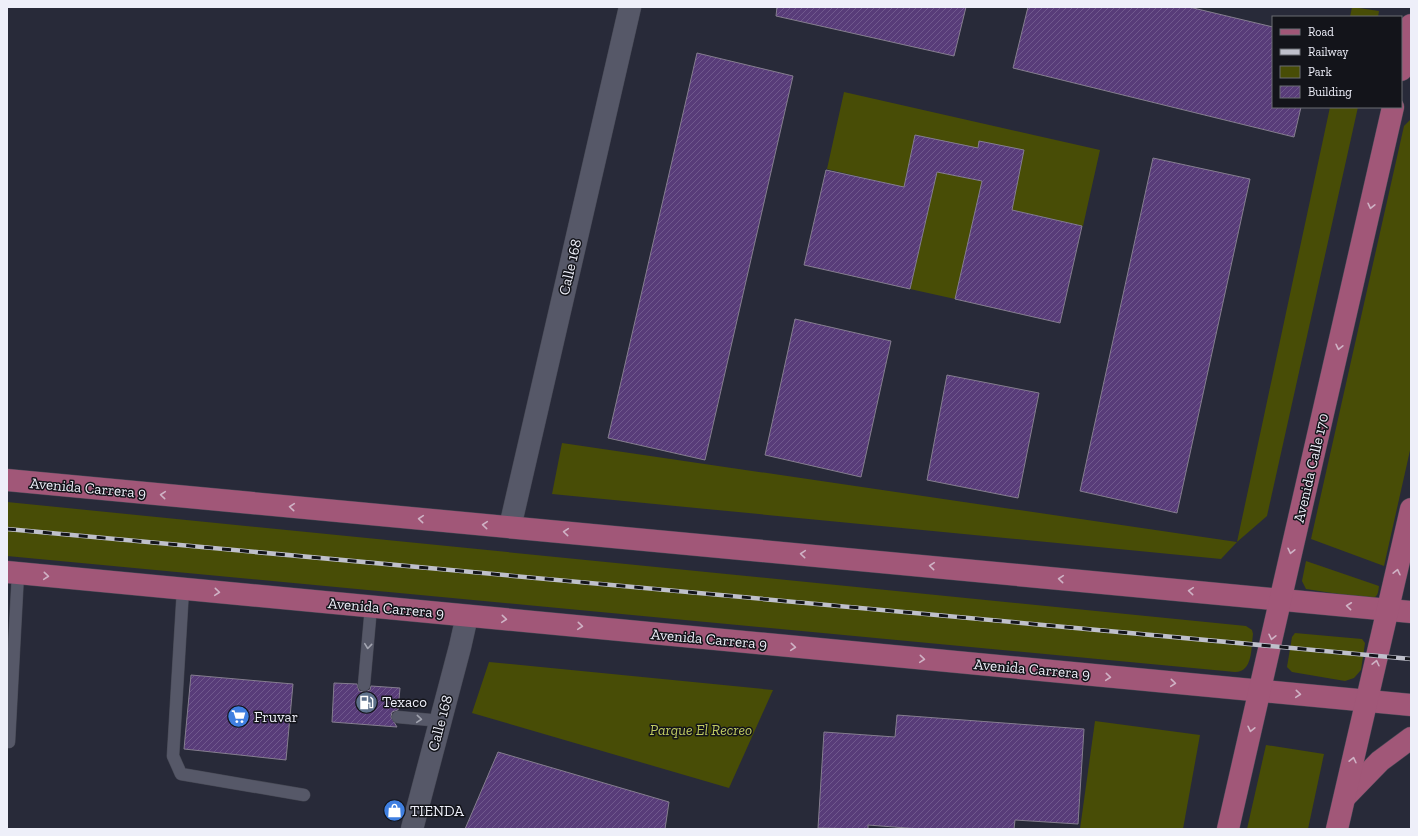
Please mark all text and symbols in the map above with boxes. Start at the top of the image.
legend [1272,16,1402,108]
text: Road [1308,25,1334,39]
text: Railway [1308,45,1349,59]
text: Park [1308,65,1333,79]
text: Building [1308,85,1352,99]
one-way arrow [1367,203,1375,209]
street label: Calle 168 [555,237,585,297]
one-way arrow [1335,344,1343,350]
street label: Avenida Calle 170 [1290,412,1332,524]
street label: Avenida Carrera 9 [29,474,147,502]
one-way arrow [160,490,166,499]
one-way arrow [289,502,295,511]
one-way arrow [418,515,425,524]
one-way arrow [482,520,488,529]
one-way arrow [563,527,569,536]
one-way arrow [1288,548,1296,554]
one-way arrow [800,550,806,559]
one-way arrow [929,562,935,571]
one-way arrow [1392,568,1400,575]
one-way arrow [43,571,49,580]
one-way arrow [1058,575,1064,584]
one-way arrow [214,587,220,596]
one-way arrow [1188,587,1194,596]
street label: Avenida Carrera 9 [327,594,445,622]
one-way arrow [1346,602,1352,611]
one-way arrow [501,614,507,623]
one-way arrow [577,622,583,631]
street label: Avenida Carrera 9 [650,625,768,653]
one-way arrow [1268,634,1276,641]
one-way arrow [790,642,796,651]
one-way arrow [364,643,373,649]
one-way arrow [919,654,925,663]
street label: Avenida Carrera 9 [973,655,1091,683]
one-way arrow [1371,660,1379,666]
one-way arrow [1105,672,1111,681]
one-way arrow [1170,678,1176,687]
fuel station icon: Texaco [353,689,379,715]
one-way arrow [1295,690,1301,699]
place label: Texaco [382,693,427,711]
street label: Calle 168 [424,693,456,753]
supermarket icon: Fruvar [226,704,252,730]
place label: Fruvar [254,708,298,726]
one-way arrow [416,715,422,724]
park label: Parque El Recreo [650,721,752,739]
one-way arrow [1247,726,1255,732]
one-way arrow [1349,757,1357,763]
shop icon: TIENDA [382,798,408,824]
place label: TIENDA [410,802,464,820]

